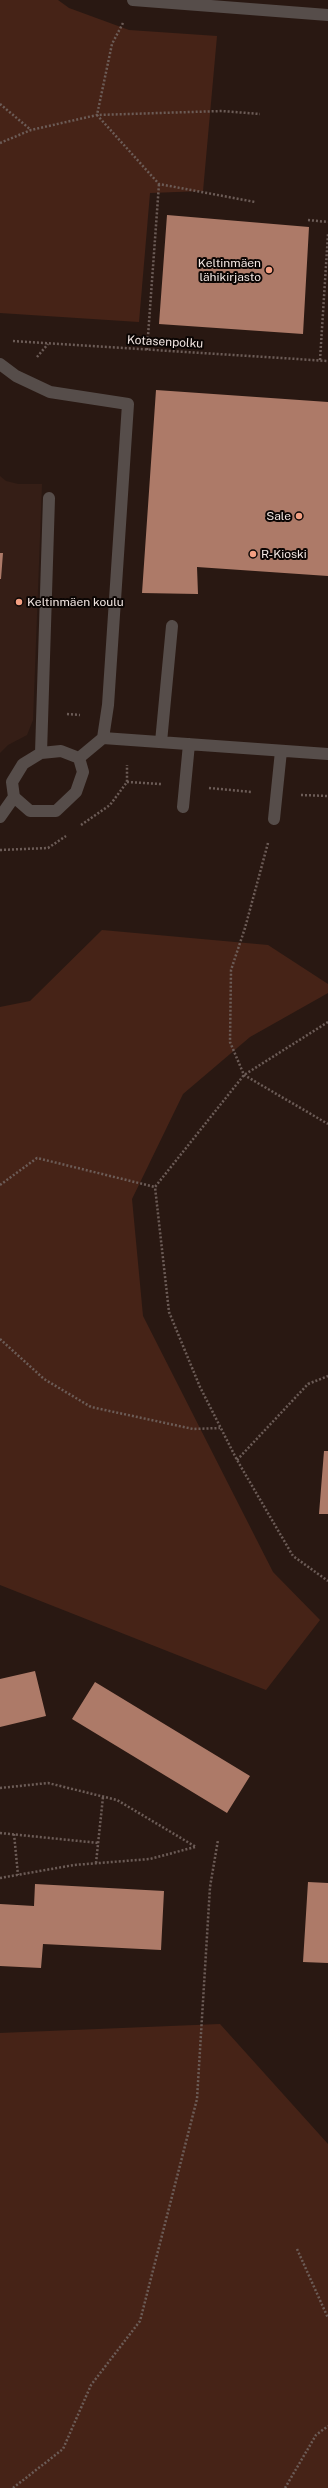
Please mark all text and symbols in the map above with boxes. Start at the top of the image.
place label: Keltinmäen lähikirjasto [198,256,261,284]
marker: Keltinmäen lähikirjasto [264,265,274,275]
street label: Kotasenpolku [126,333,204,351]
place label: Sale [266,509,291,523]
marker: Sale [294,511,304,521]
place label: R-Kioski [261,547,307,561]
marker: R-Kioski [248,549,258,559]
place label: Keltinmäen koulu [27,595,124,609]
marker: Keltinmäen koulu [14,597,24,607]

